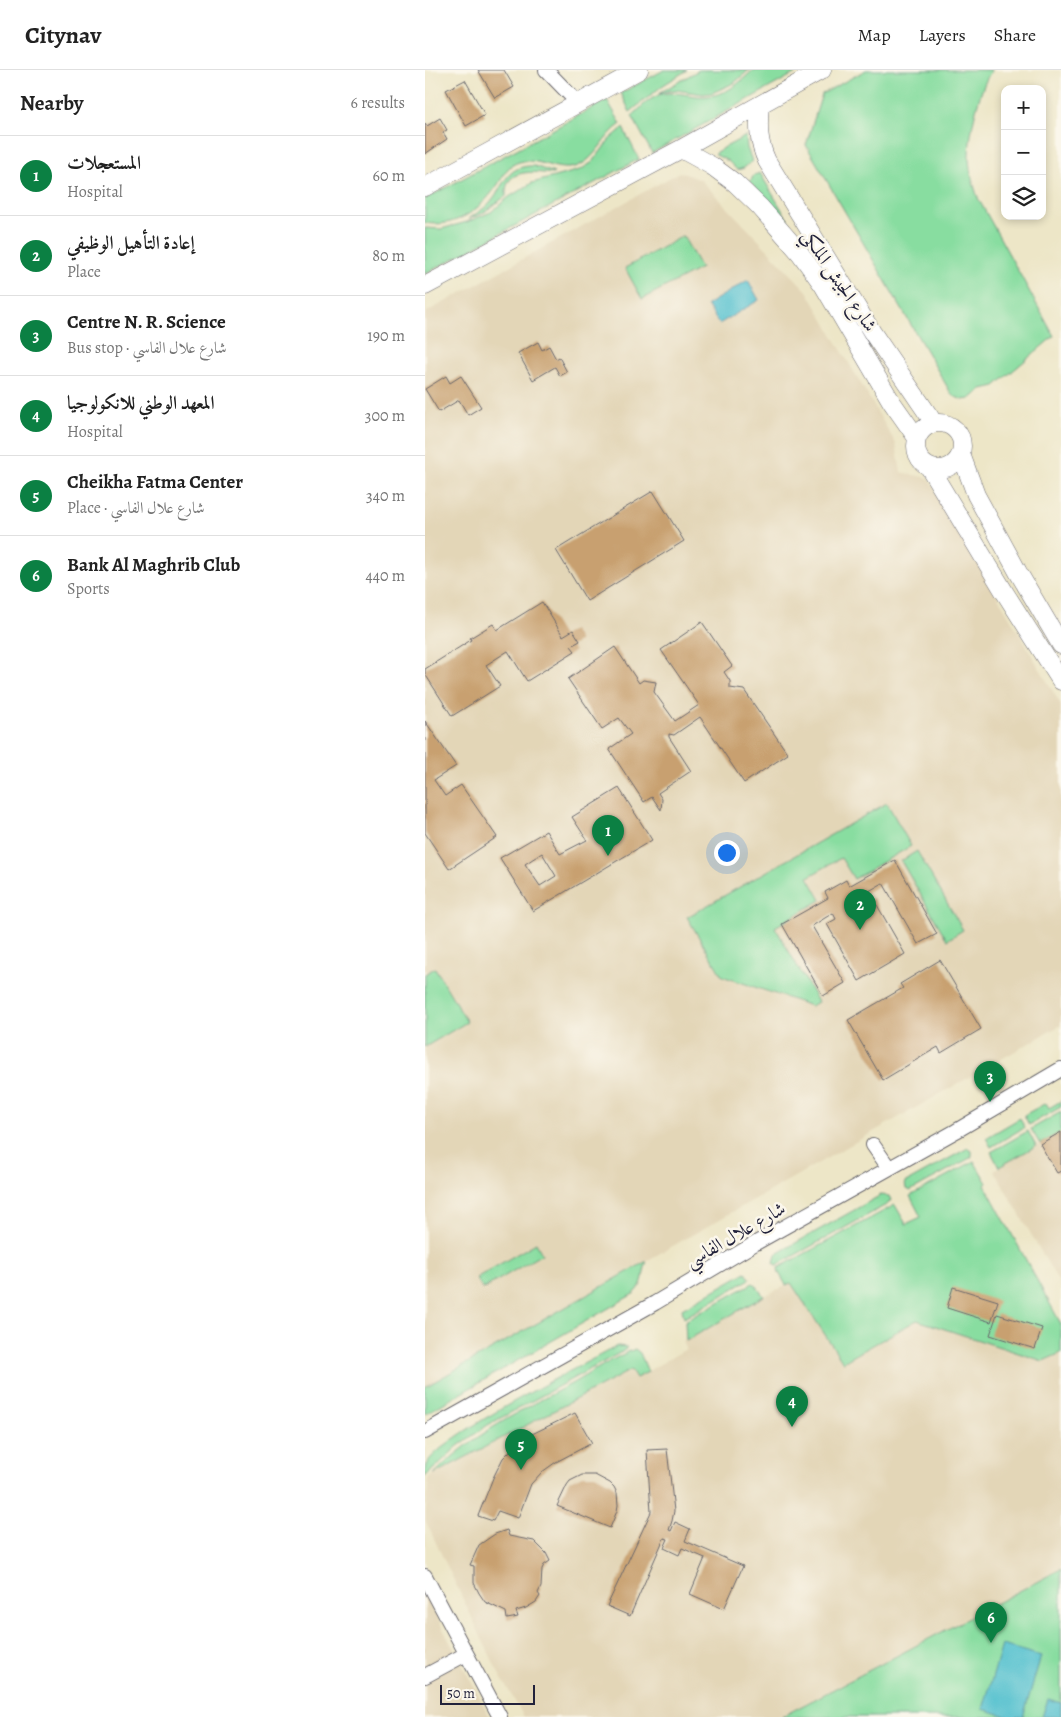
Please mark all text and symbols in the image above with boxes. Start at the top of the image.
text: Citynav [25,19,101,51]
text: Map [858,23,891,47]
text: Layers [919,23,966,47]
text: Share [994,23,1036,47]
map controls [1001,85,1046,220]
button: + [1001,85,1046,130]
text: Nearby [20,89,83,117]
text: 6 results [351,92,405,114]
button: − [1001,130,1046,175]
text: المستعجلات [67,150,141,176]
text: 1 [33,165,39,187]
text: 60 m [373,165,405,187]
button: layers [1001,175,1046,220]
text: Hospital [67,181,123,203]
street label: شارع الجيش الملكي [792,224,883,339]
text: إعادة التأهيل الوظيفي [67,230,195,256]
text: 2 [32,245,40,267]
text: 80 m [372,245,405,267]
text: Place [67,261,101,283]
text: Centre N. R. Science [67,309,226,335]
text: 3 [33,325,39,347]
text: 190 m [367,325,405,347]
text: Bus stop · شارع علال الفاسي [67,337,227,359]
text: المعهد الوطني للانكولوجيا [67,390,215,416]
text: 4 [32,405,40,427]
text: 300 m [365,405,405,427]
text: Hospital [67,421,123,443]
text: Cheikha Fatma Center [67,469,243,495]
text: 5 [33,485,39,507]
text: 340 m [366,485,405,507]
text: Place · شارع علال الفاسي [67,497,205,519]
text: Bank Al Maghrib Club [67,552,240,578]
text: 6 [32,565,40,587]
text: 440 m [365,565,405,587]
text: Sports [67,578,110,600]
pin: 1 [592,815,624,856]
your location [714,840,740,866]
pin: 2 [844,889,876,930]
pin: 3 [974,1061,1006,1102]
street label: شارع علال الفاسي [681,1196,792,1278]
pin: 4 [776,1386,808,1427]
pin: 5 [505,1429,537,1470]
pin: 6 [975,1602,1007,1643]
scale bar [440,1682,535,1705]
text: 50 m [447,1684,475,1703]

